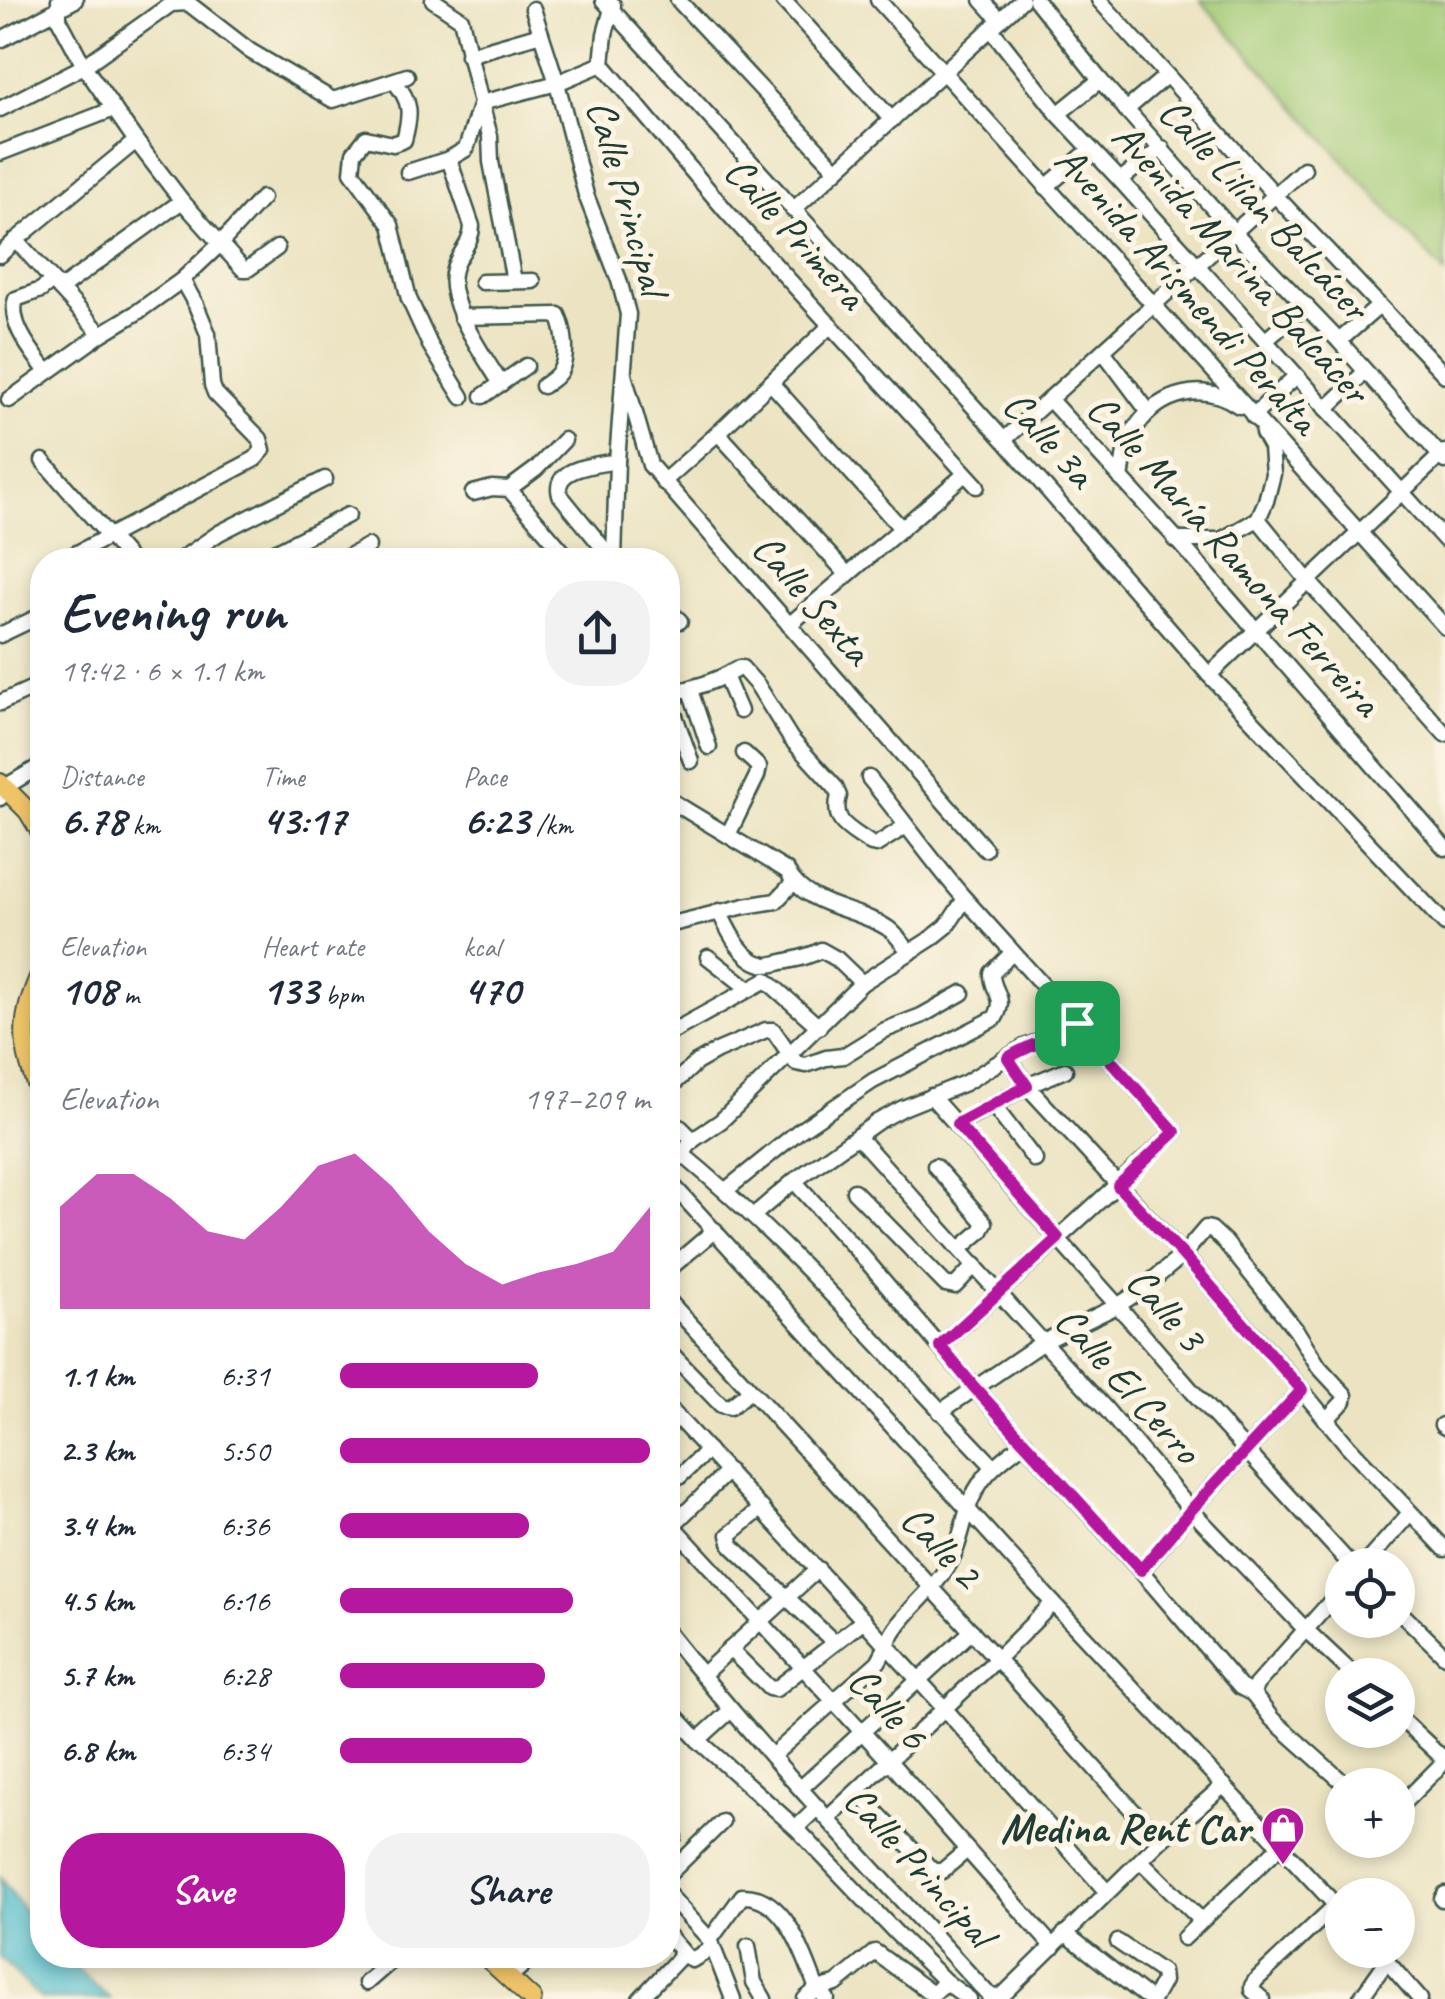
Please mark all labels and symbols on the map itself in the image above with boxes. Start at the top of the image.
street label: Calle Lilian Balcácer [1147,86,1383,334]
street label: Calle Principal [574,94,682,307]
street label: Avenida Marina Balcácer [1100,111,1383,417]
street label: Avenida Arismendi Peralta [1043,135,1333,448]
street label: Calle Primera [713,146,880,323]
street label: Calle 3a [991,379,1108,501]
street label: Calle María Ramona Ferreira [1075,383,1395,729]
street label: Calle Sexta [741,522,885,678]
pin [1035,981,1120,1066]
street label: Calle 3 [1115,1256,1219,1365]
street label: Calle El Cerro [1043,1295,1214,1477]
street label: Calle 2 [889,1493,995,1601]
street label: Calle 6 [836,1655,940,1762]
street label: Calle Principal [832,1774,1010,1963]
place label: Medina Rent Car [1000,1802,1254,1855]
shop icon: Medina Rent Car [1260,1805,1306,1866]

